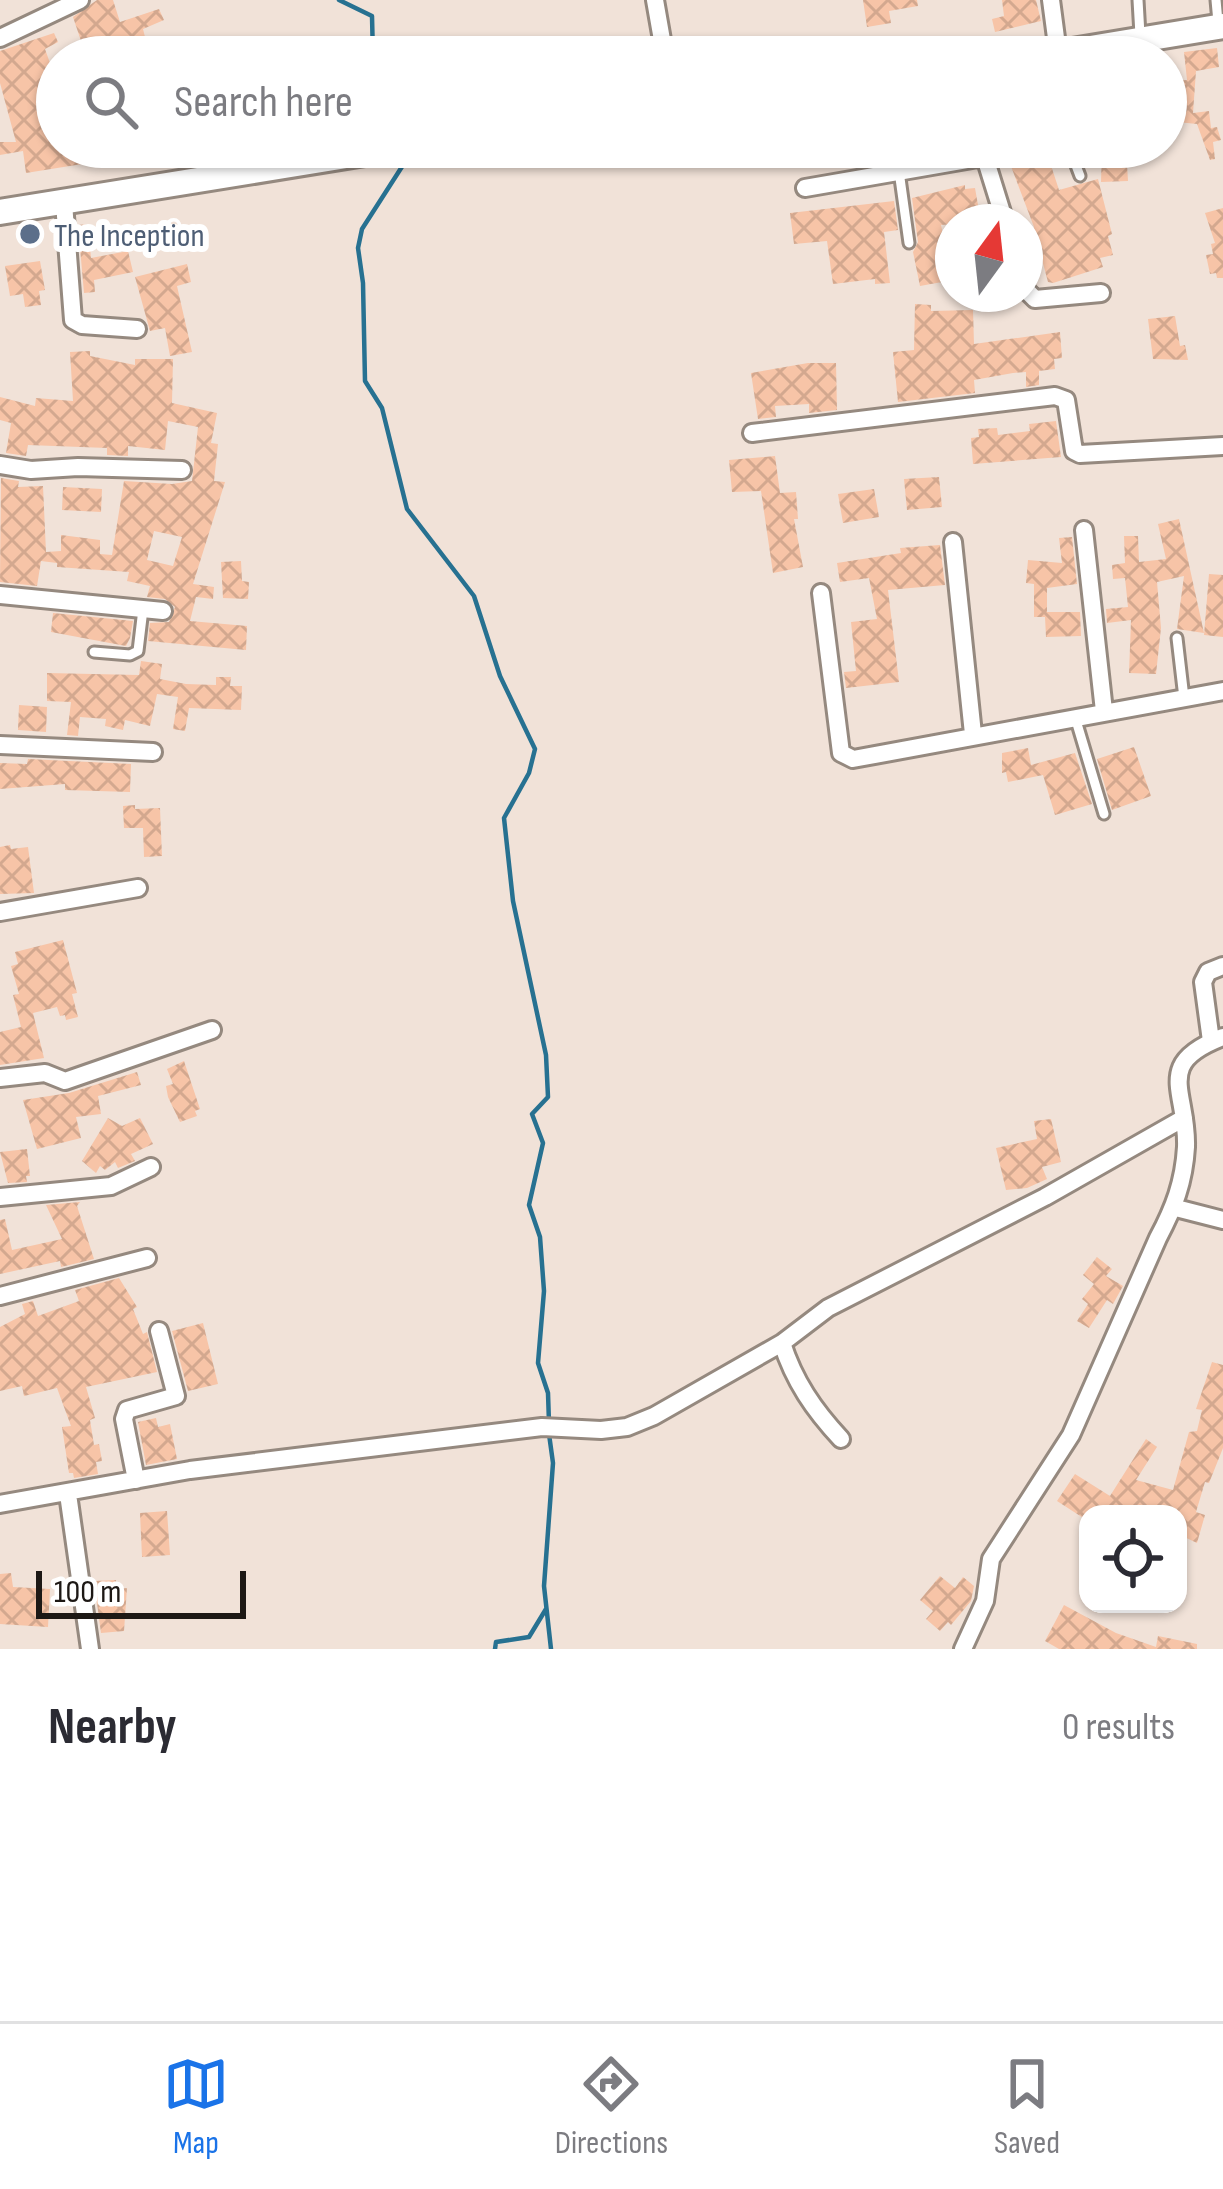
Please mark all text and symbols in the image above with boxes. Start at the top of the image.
search box [36,36,1187,168]
icon: search [78,69,144,135]
text: Search here [174,75,353,130]
north arrow [935,204,1043,312]
place label: The Inception [54,216,205,256]
marker: The Inception [17,221,43,247]
map controls [1079,1505,1187,1613]
button: locate [1079,1505,1187,1613]
scale bar [36,1565,246,1618]
text: 100 m [54,1572,121,1612]
text: Nearby [48,1697,177,1758]
text: 0 results [1062,1704,1175,1751]
tab: Map [163,2051,229,2163]
tab: Directions [555,2051,668,2163]
tab: Saved [994,2051,1060,2163]

